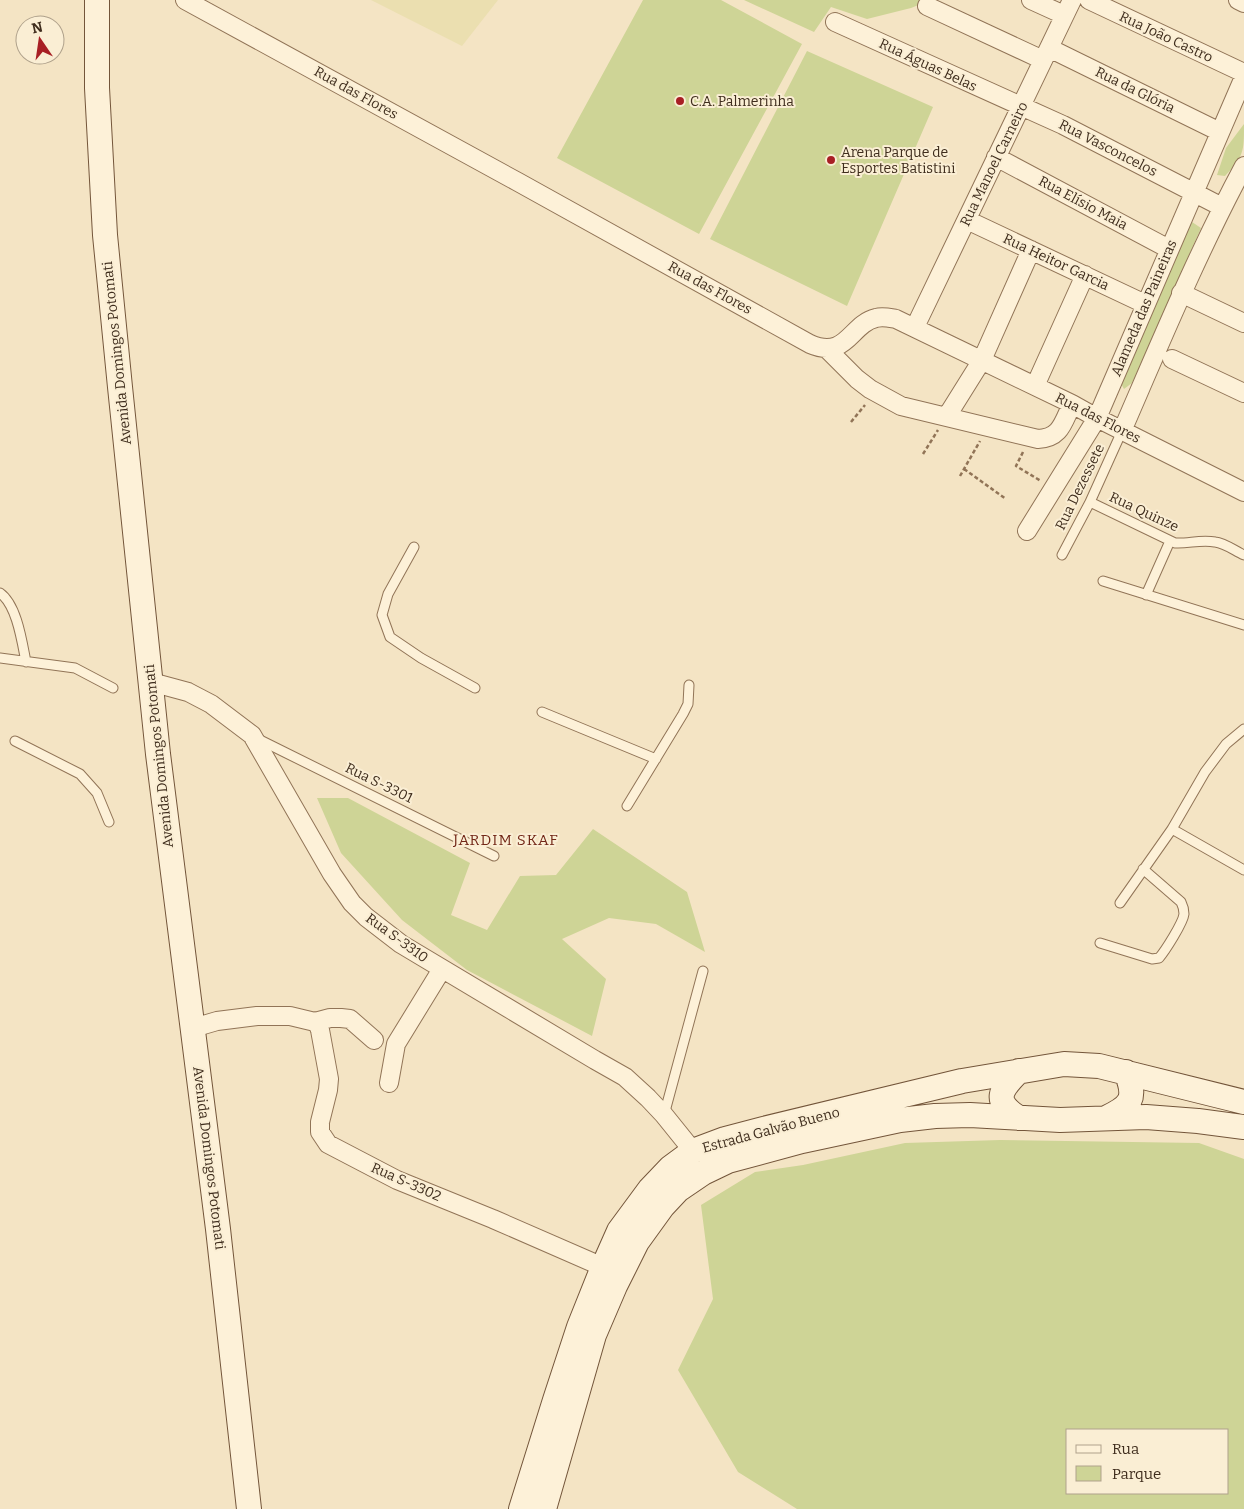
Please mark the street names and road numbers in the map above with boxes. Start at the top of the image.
street label: Rua João Castro [1117,8,1215,66]
street label: Rua Águas Belas [876,34,980,95]
street label: Rua das Flores [311,63,401,123]
street label: Rua da Glória [1092,63,1178,117]
street label: Rua Manoel Carneiro [956,99,1032,229]
street label: Rua Vasconcelos [1056,116,1160,180]
street label: Rua Elísio Maia [1036,172,1131,234]
street label: Rua Heitor Garcia [1000,230,1112,294]
street label: Alameda das Paineiras [1108,237,1180,379]
street label: Rua das Flores [665,258,755,318]
street label: Avenida Domingos Potomati [99,260,135,446]
street label: Rua das Flores [1053,389,1143,447]
street label: Rua Dezessete [1052,441,1108,533]
street label: Rua Quinze [1107,489,1181,535]
street label: Avenida Domingos Potomati [141,663,177,849]
street label: Rua S-3301 [342,759,416,807]
street label: Rua S-3310 [362,910,432,966]
street label: Avenida Domingos Potomati [189,1065,229,1251]
street label: Estrada Galvão Bueno [700,1103,842,1157]
street label: Rua S-3302 [368,1159,444,1205]

